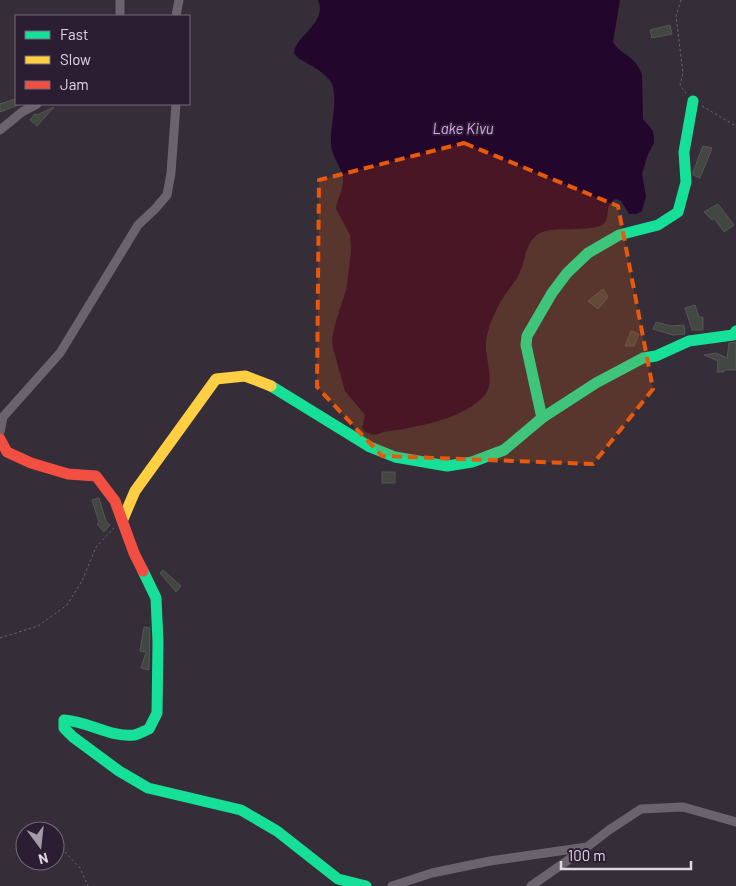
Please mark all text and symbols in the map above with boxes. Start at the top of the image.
legend [15,15,190,105]
text: Fast [60,25,88,43]
text: Slow [60,50,91,68]
text: Jam [60,75,89,93]
water label: Lake Kivu [432,119,494,137]
north arrow [15,821,65,871]
scale bar [561,838,691,870]
text: 100 m [568,846,606,864]
text: N [37,850,50,868]

